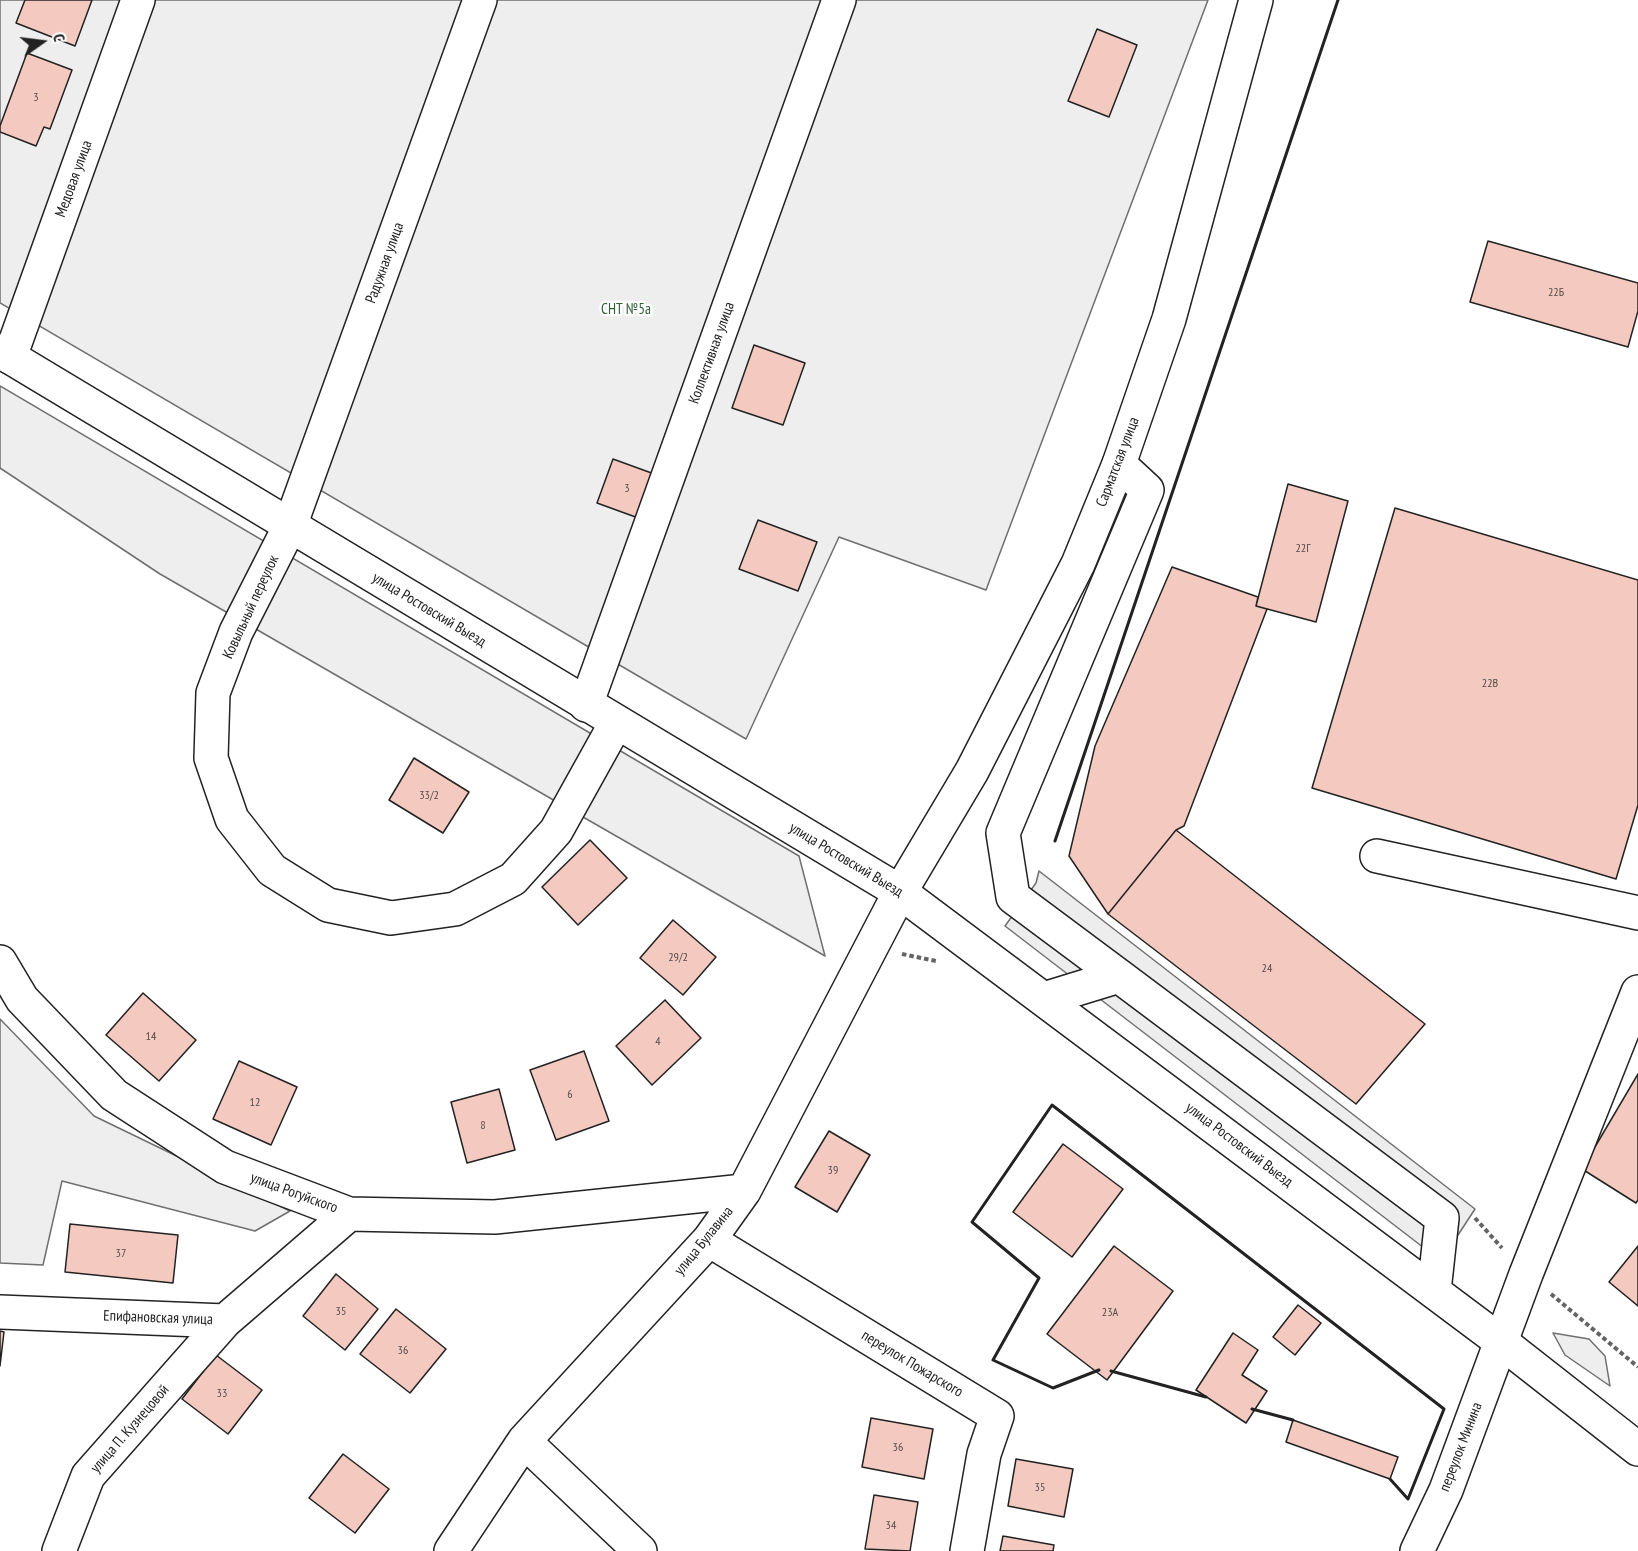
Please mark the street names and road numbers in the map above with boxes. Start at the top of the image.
street label: Медовая улица [52,138,96,220]
street label: Радужная улица [362,220,408,306]
street label: Коллективная улица [685,300,739,406]
street label: Сарматская улица [1093,415,1143,509]
street label: Ковыльный переулок [219,552,283,662]
street label: улица Ростовский Выезд [369,569,489,651]
street label: улица Ростовский Выезд [786,819,906,901]
street label: улица Ростовский Выезд [1182,1099,1296,1191]
street label: улица Рогуйского [248,1169,340,1217]
street label: улица Булавина [671,1203,737,1279]
street label: Епифановская улица [103,1307,213,1329]
street label: переулок Пожарского [858,1327,966,1401]
street label: улица П. Кузнецовой [87,1381,173,1477]
street label: переулок Минина [1436,1400,1486,1494]

